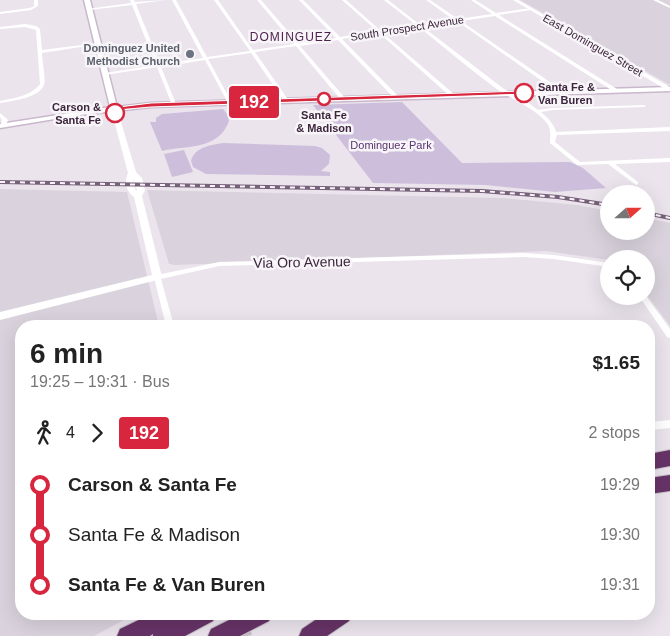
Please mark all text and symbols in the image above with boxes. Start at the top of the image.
street label: East Dominguez Street [541,12,645,78]
street label: South Prospect Avenue [349,13,465,43]
district label: DOMINGUEZ [250,30,332,44]
place label: Dominguez United Methodist Church [83,42,180,67]
marker: Dominguez United Methodist Church [184,48,196,60]
place label: Santa Fe & Van Buren [538,81,595,106]
marker: Santa Fe & Van Buren [514,83,534,103]
line badge: 192 [225,86,283,118]
text: 192 [239,92,269,112]
marker: Santa Fe & Madison [317,92,331,106]
place label: Carson & Santa Fe [52,101,101,126]
marker: Carson & Santa Fe [105,103,125,123]
place label: Santa Fe & Madison [296,109,352,134]
park label: Dominguez Park [350,139,432,151]
north arrow [600,185,655,240]
map controls [600,185,655,305]
button: locate [600,250,655,305]
street label: Via Oro Avenue [253,253,351,271]
text: 6 min [30,338,103,369]
text: $1.65 [592,352,640,373]
text: 19:25 – 19:31 · Bus [30,373,170,390]
icon: walk [30,419,58,447]
icon: forward [83,419,111,447]
text: 192 [129,423,159,443]
text: 4 [66,424,75,441]
text: 2 stops [588,424,640,441]
text: Carson & Santa Fe [68,474,237,495]
text: 19:29 [600,476,640,493]
text: Santa Fe & Madison [68,524,240,545]
text: 19:30 [600,526,640,543]
text: Santa Fe & Van Buren [68,574,265,595]
text: 19:31 [600,576,640,593]

